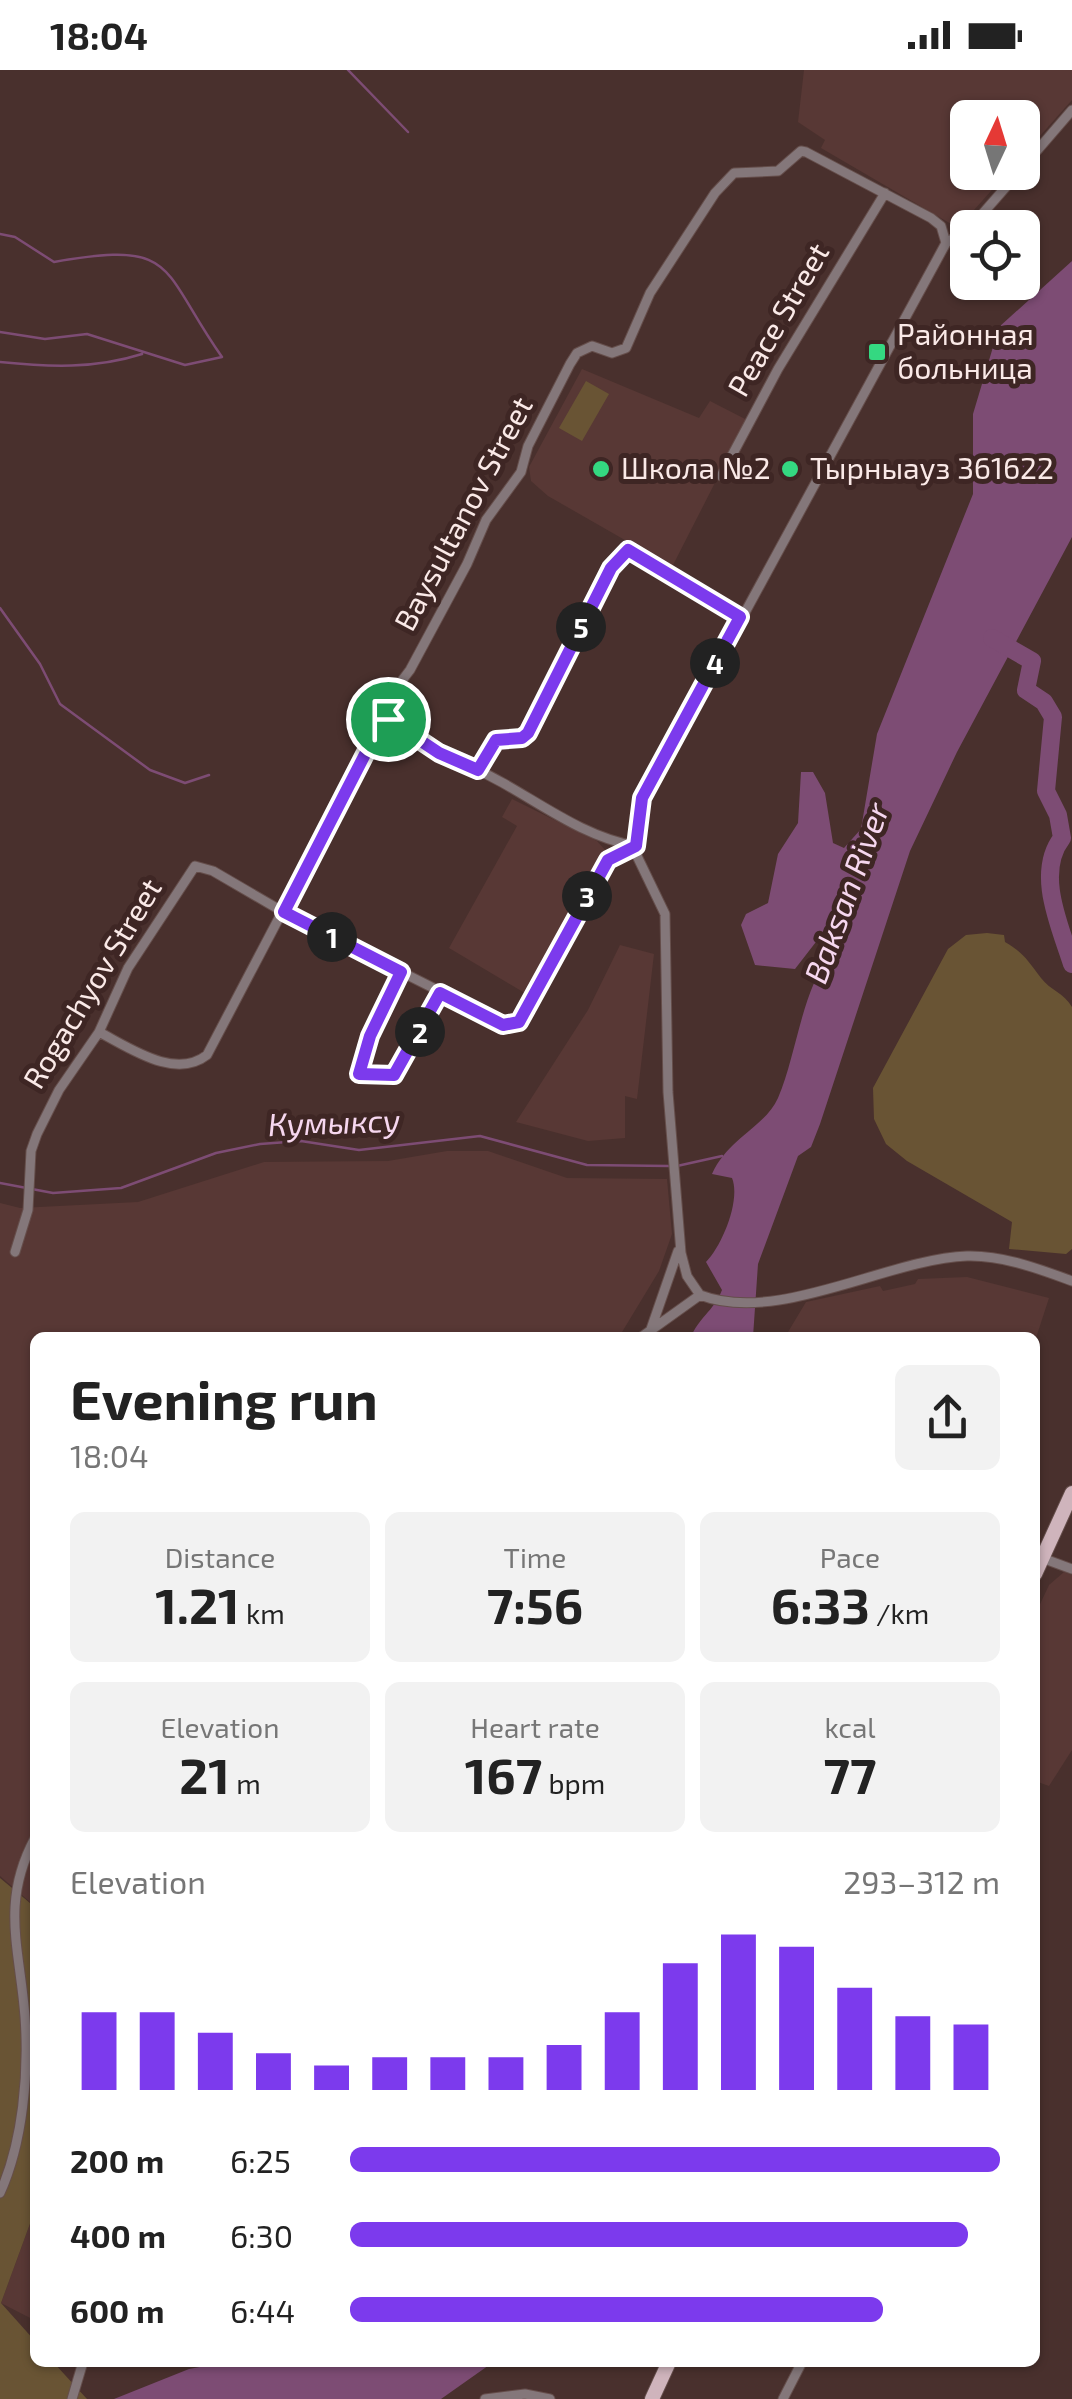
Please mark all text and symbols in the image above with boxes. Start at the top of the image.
text: 18:04 [50,12,148,58]
north arrow [950,100,1040,190]
map controls [950,100,1040,300]
button: locate [950,210,1040,300]
street label: Peace Street [719,236,836,402]
place label: Районная больница [897,315,1034,385]
marker: Районная больница [866,341,888,363]
street label: Baysultanov Street [385,390,539,636]
place label: Школа №2 [621,449,771,485]
place label: Тырныауз 361622 [810,449,1054,486]
marker: Школа №2 [590,458,612,480]
marker: Тырныауз 361622 [779,458,801,480]
pin: 5 [556,602,606,652]
text: 5 [573,610,589,644]
pin: 4 [690,638,740,688]
text: 4 [706,646,724,680]
pin [346,677,431,762]
icon: arrive [361,692,416,747]
water label: Baksan River [795,796,896,988]
pin: 3 [562,871,612,921]
street label: Rogachyov Street [14,872,168,1094]
text: 3 [579,879,595,913]
pin: 1 [307,912,357,962]
text: 1 [326,920,338,954]
pin: 2 [395,1007,445,1057]
text: 2 [412,1015,428,1049]
water label: Кумыксу [267,1100,401,1142]
text: Evening run [70,1365,378,1431]
button: share [895,1365,1000,1470]
text: 18:04 [70,1436,149,1474]
text: Distance [165,1540,275,1574]
text: Time [504,1540,566,1574]
text: Pace [820,1540,880,1574]
text: 1.21 [155,1574,240,1634]
text: 7:56 [487,1574,583,1634]
text: 6:33 [771,1574,870,1634]
text: km [240,1596,285,1630]
text: /km [870,1596,929,1630]
text: Elevation [161,1710,279,1744]
text: Heart rate [470,1710,600,1744]
text: kcal [824,1710,876,1744]
text: 21 [179,1744,230,1804]
text: 167 [465,1744,542,1804]
text: 77 [824,1744,876,1804]
text: m [230,1766,261,1800]
text: bpm [542,1766,605,1800]
text: Elevation [70,1862,206,1900]
text: 293–312 m [843,1862,1000,1900]
text: 200 m [70,2141,164,2179]
text: 6:25 [230,2141,291,2179]
text: 400 m [70,2216,166,2254]
text: 6:30 [230,2216,293,2254]
text: 600 m [70,2291,164,2329]
text: 6:44 [230,2291,295,2329]

